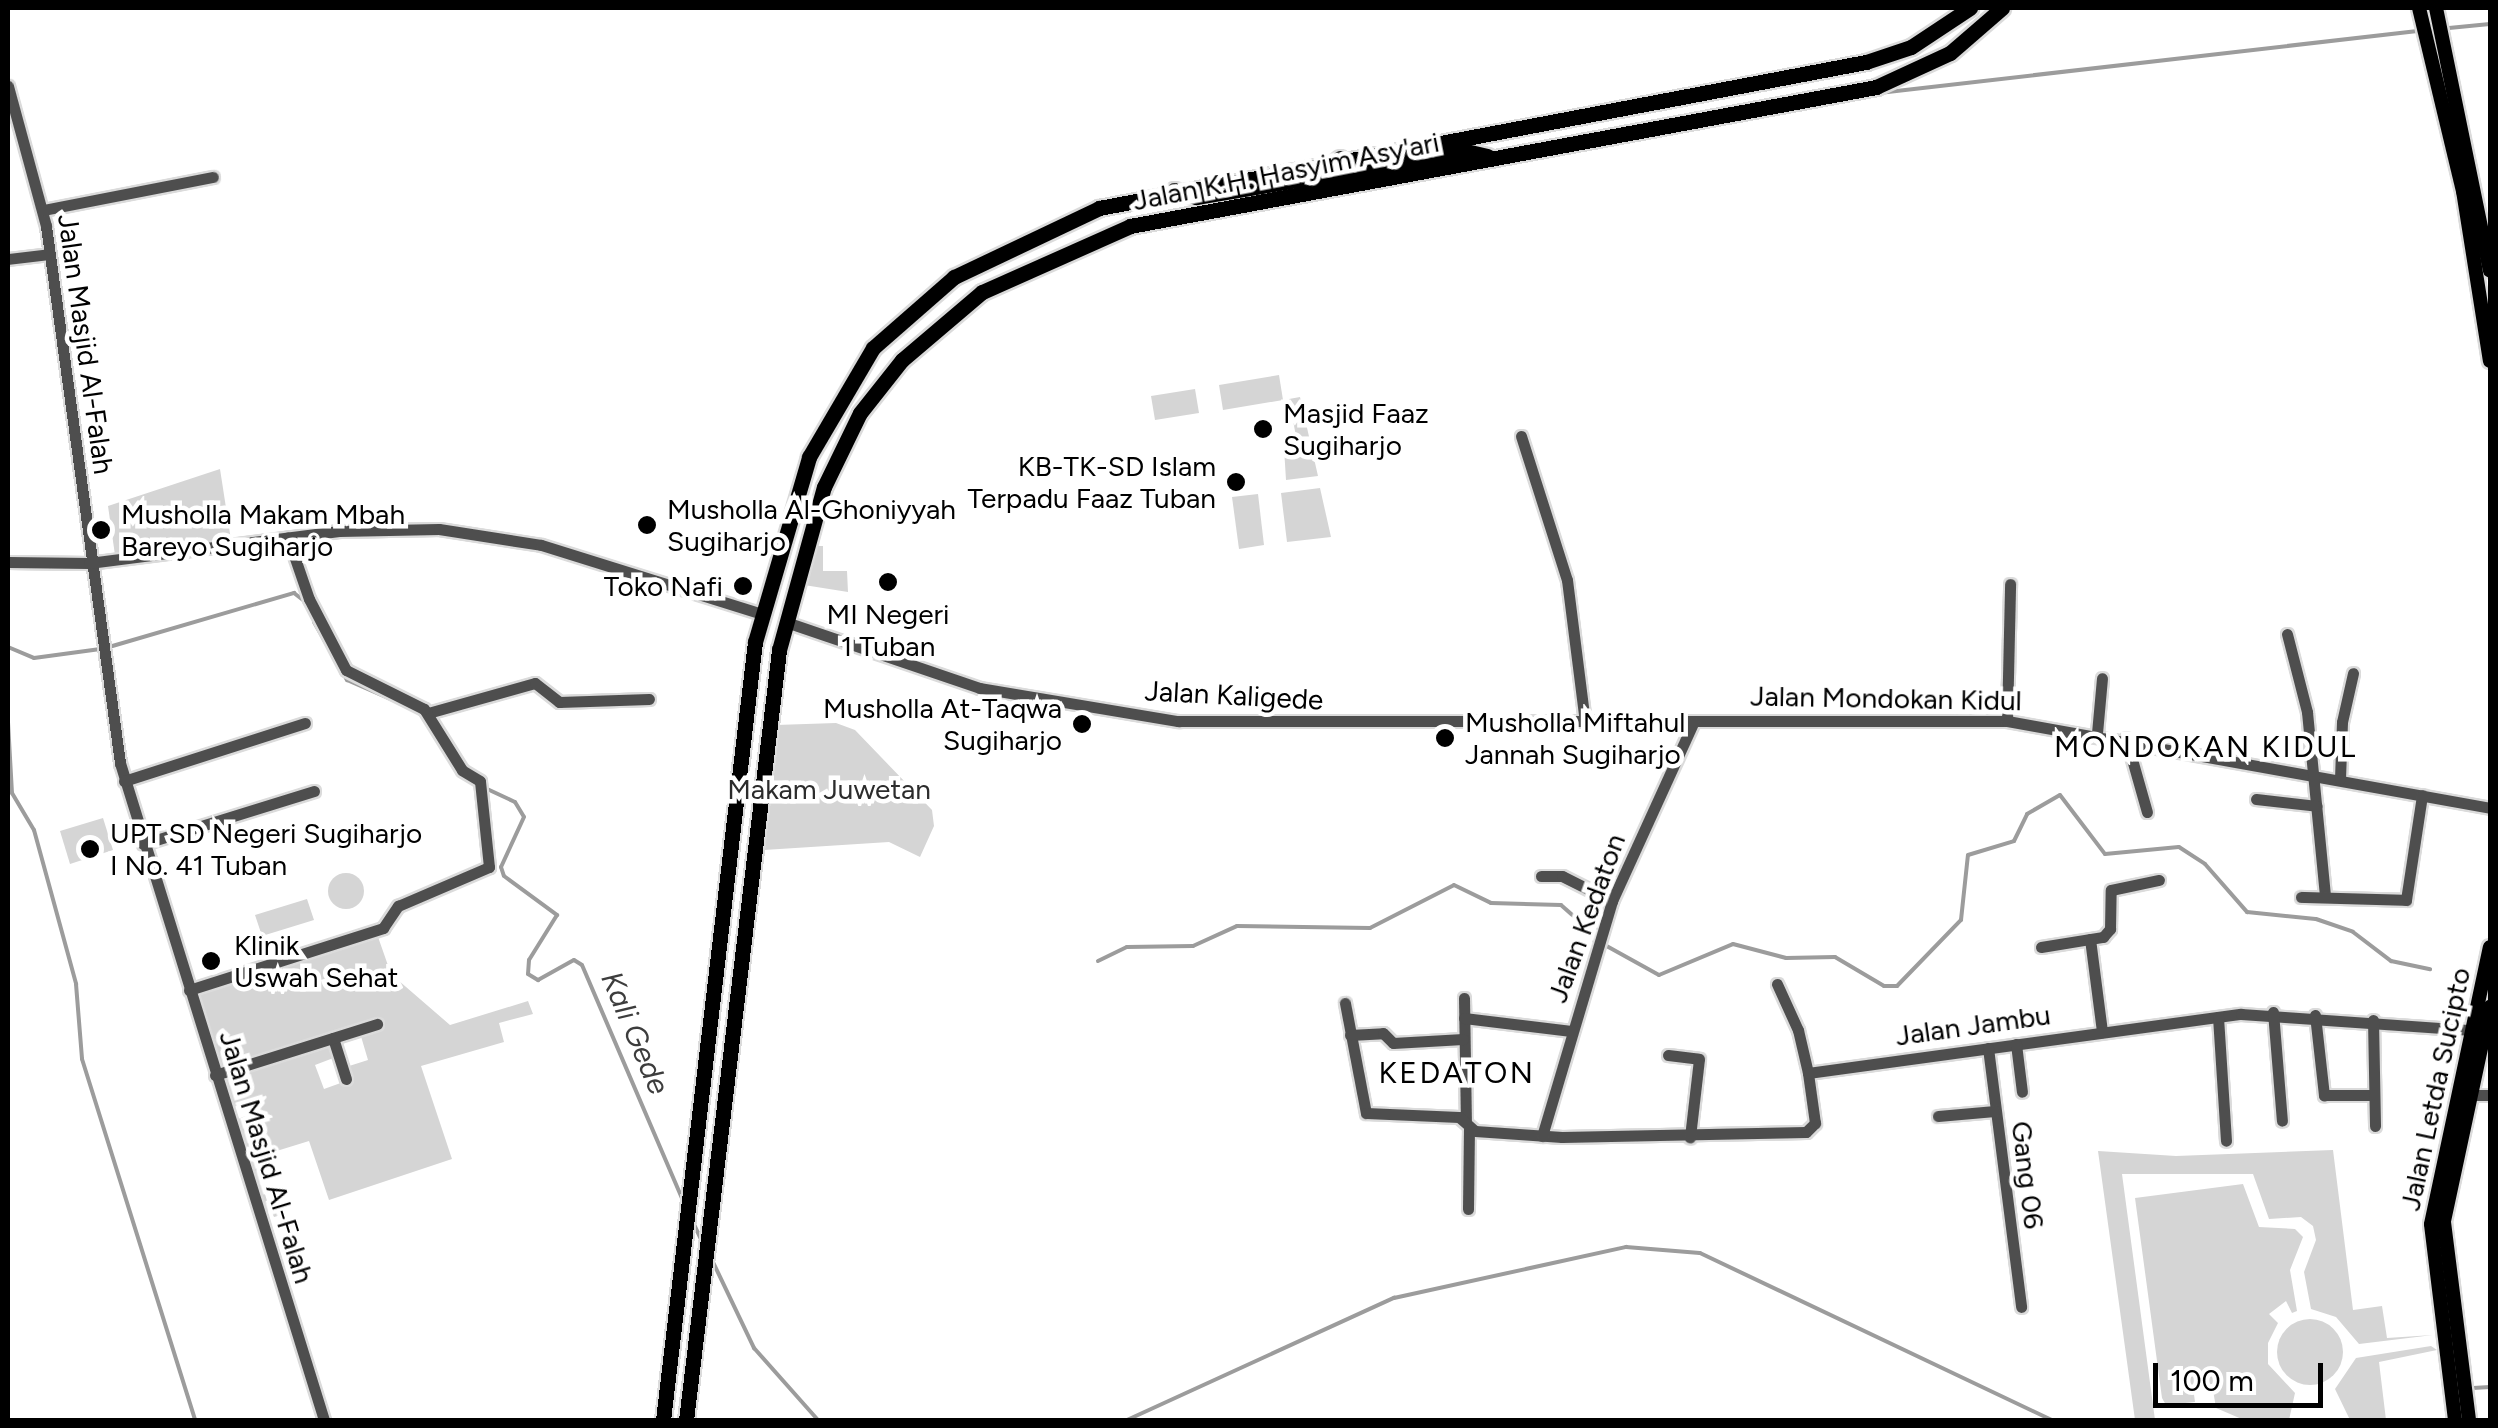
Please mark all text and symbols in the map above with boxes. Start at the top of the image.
street label: Jalan K.H. Hasyim Asy'ari [1130,125,1442,217]
street label: Jalan Masjid Al-Falah [51,212,121,476]
place label: Masjid Faaz Sugiharjo [1283,396,1429,462]
marker: Masjid Faaz Sugiharjo [1252,418,1274,440]
place label: KB-TK-SD Islam Terpadu Faaz Tuban [967,449,1216,515]
marker: KB-TK-SD Islam Terpadu Faaz Tuban [1225,471,1247,493]
place label: Musholla Al-Ghoniyyah Sugiharjo [667,492,956,558]
place label: Musholla Makam Mbah Bareyo Sugiharjo [121,497,405,563]
marker: Musholla Al-Ghoniyyah Sugiharjo [636,514,658,536]
marker: Musholla Makam Mbah Bareyo Sugiharjo [90,519,112,541]
place label: Toko Nafi [604,569,723,603]
marker: MI Negeri 1 Tuban [877,571,899,593]
marker: Toko Nafi [732,575,754,597]
place label: MI Negeri 1 Tuban [827,597,949,663]
street label: Jalan Kaligede [1144,674,1324,716]
street label: Jalan Mondokan Kidul [1750,679,2022,717]
place label: Musholla At-Taqwa Sugiharjo [823,691,1062,757]
place label: Musholla Miftahul Jannah Sugiharjo [1465,705,1685,771]
marker: Musholla At-Taqwa Sugiharjo [1071,713,1093,735]
marker: Musholla Miftahul Jannah Sugiharjo [1434,727,1456,749]
district label: MONDOKAN KIDUL [2054,729,2358,765]
park label: Makam Juwetan [727,772,931,806]
place label: UPT SD Negeri Sugiharjo I No. 41 Tuban [110,816,422,882]
street label: Jalan Kedaton [1540,829,1632,1007]
marker: UPT SD Negeri Sugiharjo I No. 41 Tuban [79,838,101,860]
place label: Klinik Uswah Sehat [234,928,398,994]
marker: Klinik Uswah Sehat [198,948,224,974]
street label: Jalan Letda Sucipto [2393,965,2477,1213]
water label: Kali Gede [593,966,677,1100]
street label: Jalan Jambu [1893,997,2053,1053]
street label: Jalan Masjid Al-Falah [213,1027,321,1287]
district label: KEDATON [1378,1055,1536,1091]
street label: Gang 06 [2005,1119,2051,1231]
scale bar [2158,1343,2328,1405]
text: 100 m [2170,1362,2254,1399]

